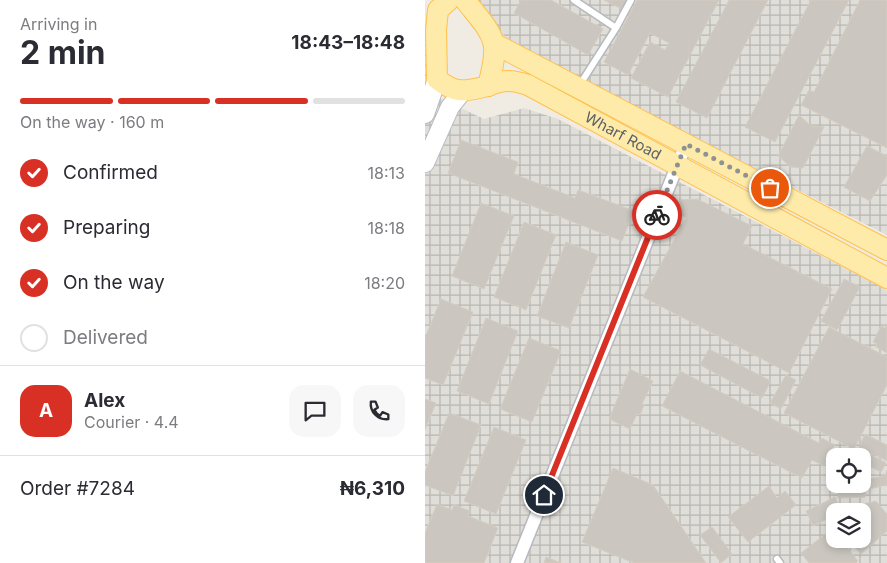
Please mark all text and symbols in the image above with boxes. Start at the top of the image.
text: Arriving in [20,14,97,34]
text: 18:43–18:48 [291,31,405,54]
text: 2 min [20,33,106,72]
street label: Wharf Road [582,107,665,164]
text: On the way · 160 m [20,112,164,132]
icon: check [20,159,48,187]
text: Confirmed [63,161,158,184]
text: 18:13 [368,163,405,183]
pin [749,167,791,209]
icon: bag [756,174,784,202]
courier [632,190,682,240]
icon: bike [643,201,671,229]
icon: check [20,214,48,242]
text: Preparing [63,216,150,239]
text: 18:18 [368,218,405,238]
icon: check [20,269,48,297]
text: On the way [63,271,165,294]
text: 18:20 [364,273,405,293]
text: Delivered [63,326,148,349]
button: chat [289,385,341,437]
button: phone [353,385,405,437]
text: Alex [84,389,125,412]
text: A [39,399,53,422]
text: Courier · 4.4 [84,412,179,432]
map controls [826,448,871,548]
button: locate [826,448,871,493]
pin [523,474,565,516]
text: Order #7284 [20,477,135,500]
text: ₦6,310 [340,477,405,500]
icon: home [530,481,558,509]
button: layers [826,503,871,548]

